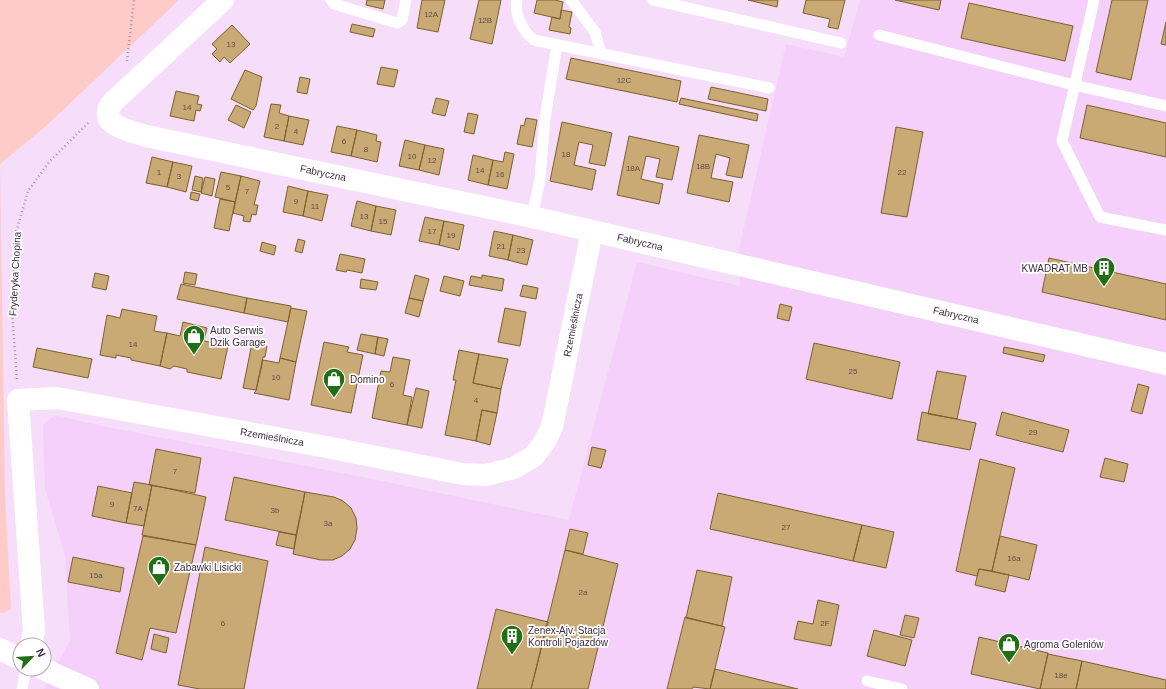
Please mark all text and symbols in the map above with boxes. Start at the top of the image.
house number: 12A [424,10,439,19]
house number: 12B [478,16,492,25]
house number: 13 [227,40,236,49]
house number: 12C [617,76,632,85]
house number: 14 [183,103,192,112]
house number: 2 [275,122,280,131]
house number: 4 [294,127,299,136]
house number: 6 [342,137,347,146]
house number: 8 [364,145,369,154]
house number: 18 [562,150,571,159]
house number: 10 [408,152,417,161]
house number: 12 [428,156,437,165]
house number: 18B [696,162,710,171]
street label: Fabryczna [299,163,347,183]
house number: 18A [626,164,641,173]
house number: 14 [476,166,485,175]
house number: 1 [157,168,162,177]
house number: 22 [898,168,907,177]
house number: 16 [496,170,505,179]
house number: 3 [177,172,182,181]
house number: 5 [226,183,231,192]
house number: 7 [245,187,250,196]
house number: 9 [294,197,299,206]
house number: 11 [311,202,320,211]
house number: 13 [360,212,369,221]
house number: 15 [379,217,388,226]
house number: 17 [428,227,437,236]
street label: Fryderyka Chopina [7,231,23,316]
house number: 19 [447,231,456,240]
street label: Fabryczna [616,231,664,253]
house number: 21 [497,242,506,251]
house number: 23 [517,246,526,255]
building icon: KWADRAT MB [1091,255,1117,288]
place label: KWADRAT MB [1022,263,1088,274]
street label: Rzemieślnicza [561,292,585,358]
street label: Fabryczna [932,304,980,326]
shop icon: Auto Serwis Dzik Garage [181,323,207,356]
place label: Auto Serwis Dzik Garage [210,325,266,348]
house number: 14 [129,340,138,349]
shop icon: Domino [321,366,347,399]
house number: 25 [849,367,858,376]
house number: 10 [272,373,281,382]
place label: Domino [350,374,385,385]
house number: 6 [390,380,395,389]
house number: 4 [474,396,479,405]
street label: Rzemieślnicza [239,426,305,448]
house number: 29 [1029,428,1038,437]
house number: 7 [173,467,178,476]
house number: 9 [110,500,115,509]
house number: 7A [133,504,144,513]
house number: 3b [271,506,280,515]
house number: 3a [324,519,333,528]
house number: 27 [782,523,791,532]
shop icon: Zabawki Lisicki [146,554,172,587]
house number: 16a [1007,554,1021,563]
place label: Zabawki Lisicki [174,562,241,573]
house number: 15a [89,571,103,580]
house number: 2a [579,588,588,597]
house number: 6 [221,619,226,628]
house number: 2F [820,619,830,628]
building icon: Zenex-Ajv. Stacja Kontroli Pojazdów [499,623,525,656]
place label: Zenex-Ajv. Stacja Kontroli Pojazdów [528,625,609,648]
shop icon: Agroma Goleniów [996,631,1022,664]
north arrow [12,637,52,677]
place label: Agroma Goleniów [1024,639,1104,650]
text: N [34,647,48,659]
house number: 18e [1054,671,1068,680]

